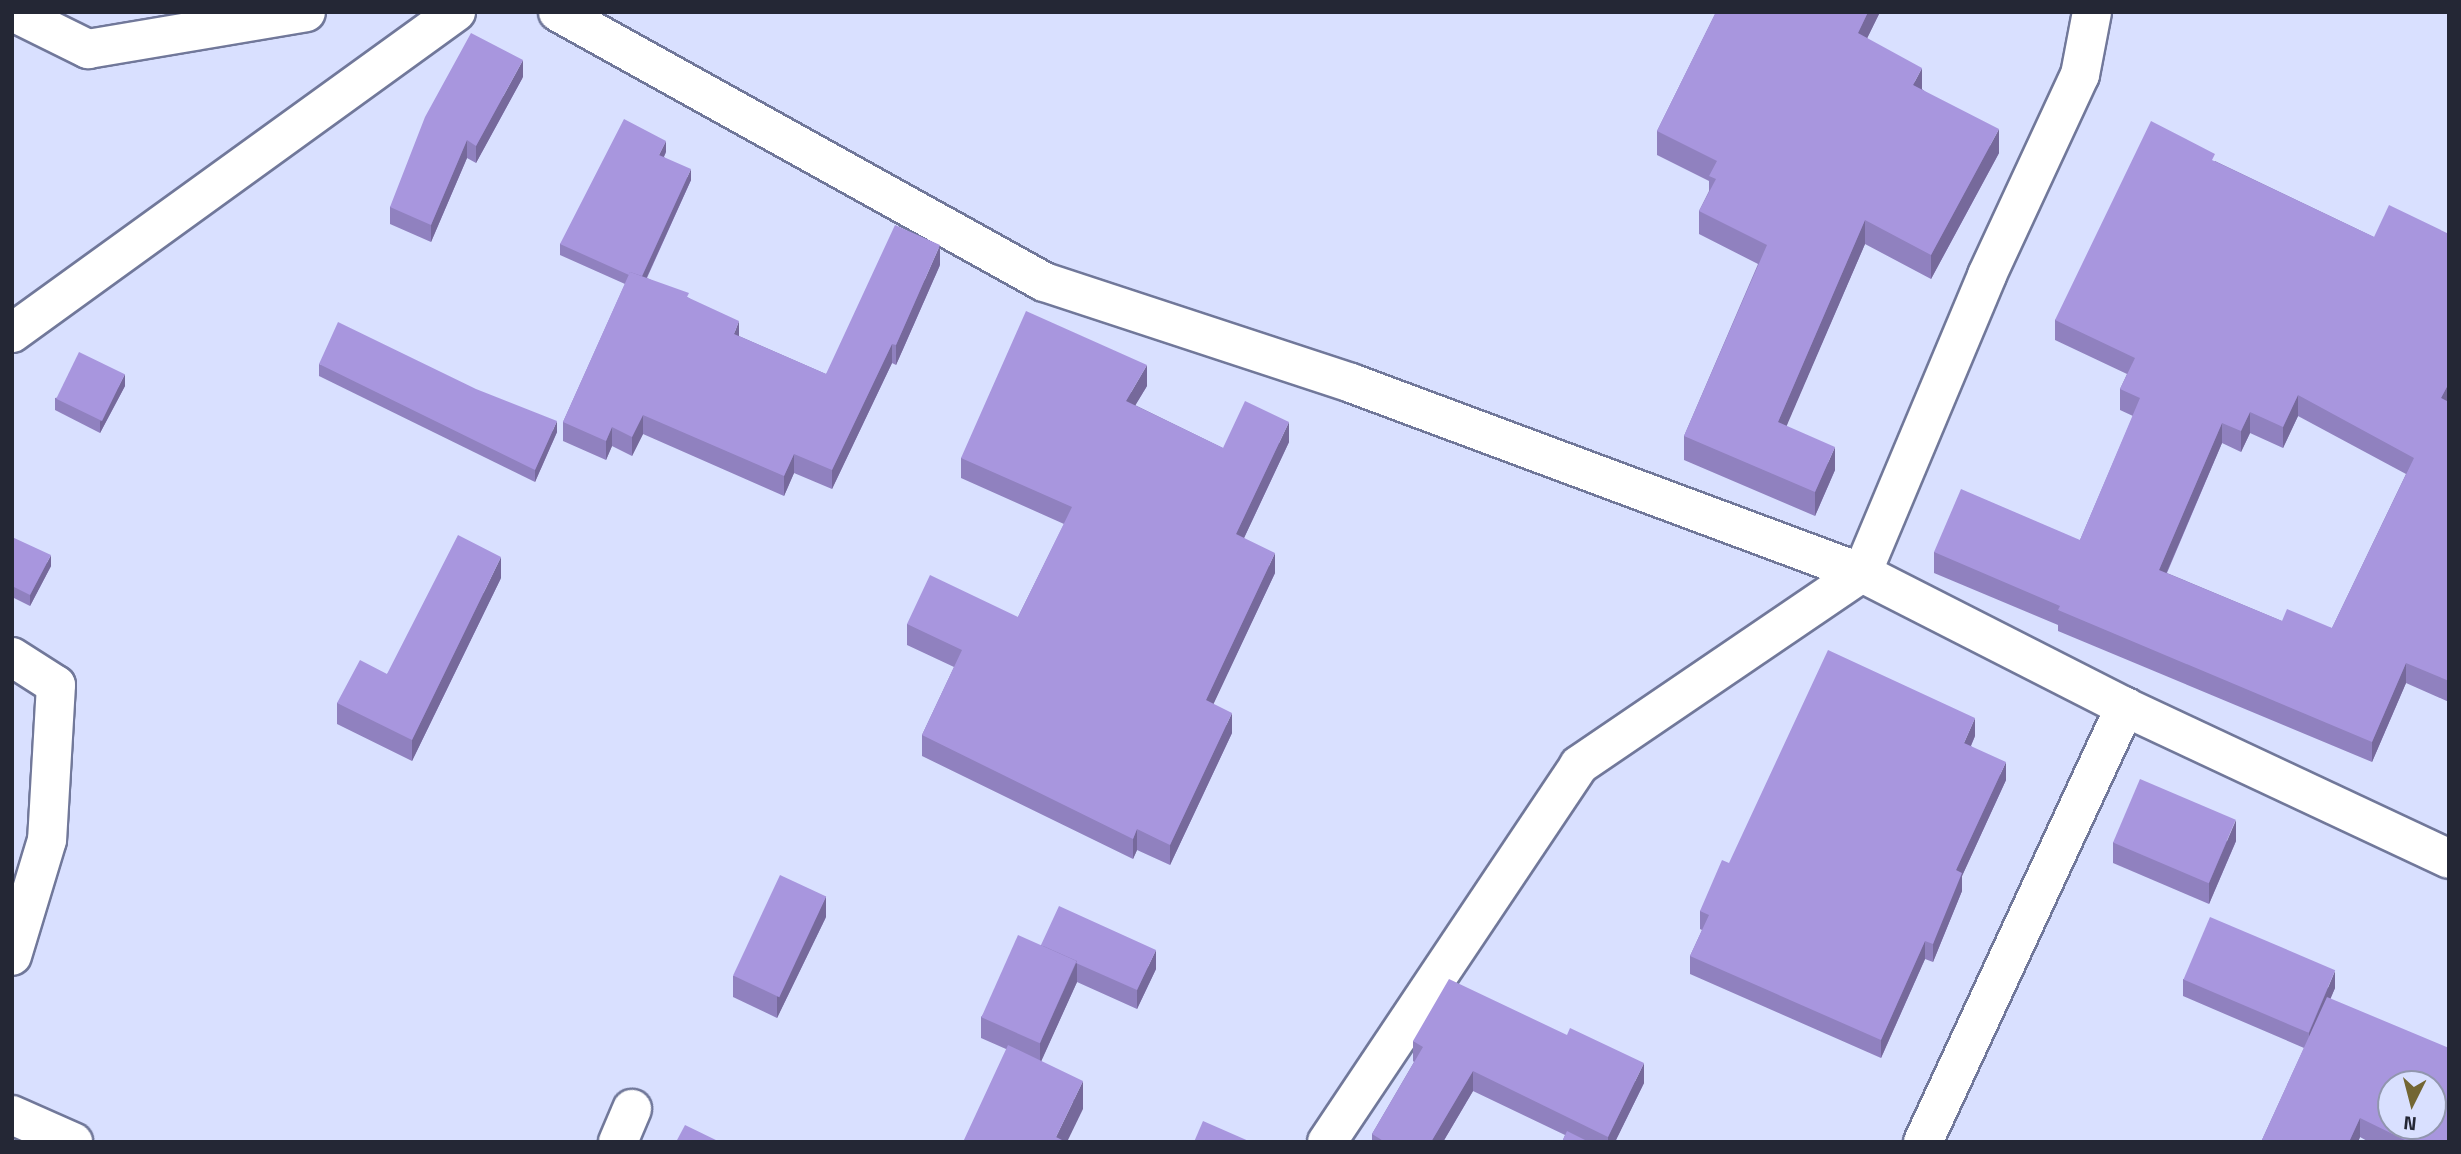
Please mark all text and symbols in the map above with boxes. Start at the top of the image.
north arrow [2377,1070,2447,1140]
text: N [2402,1109,2418,1140]

